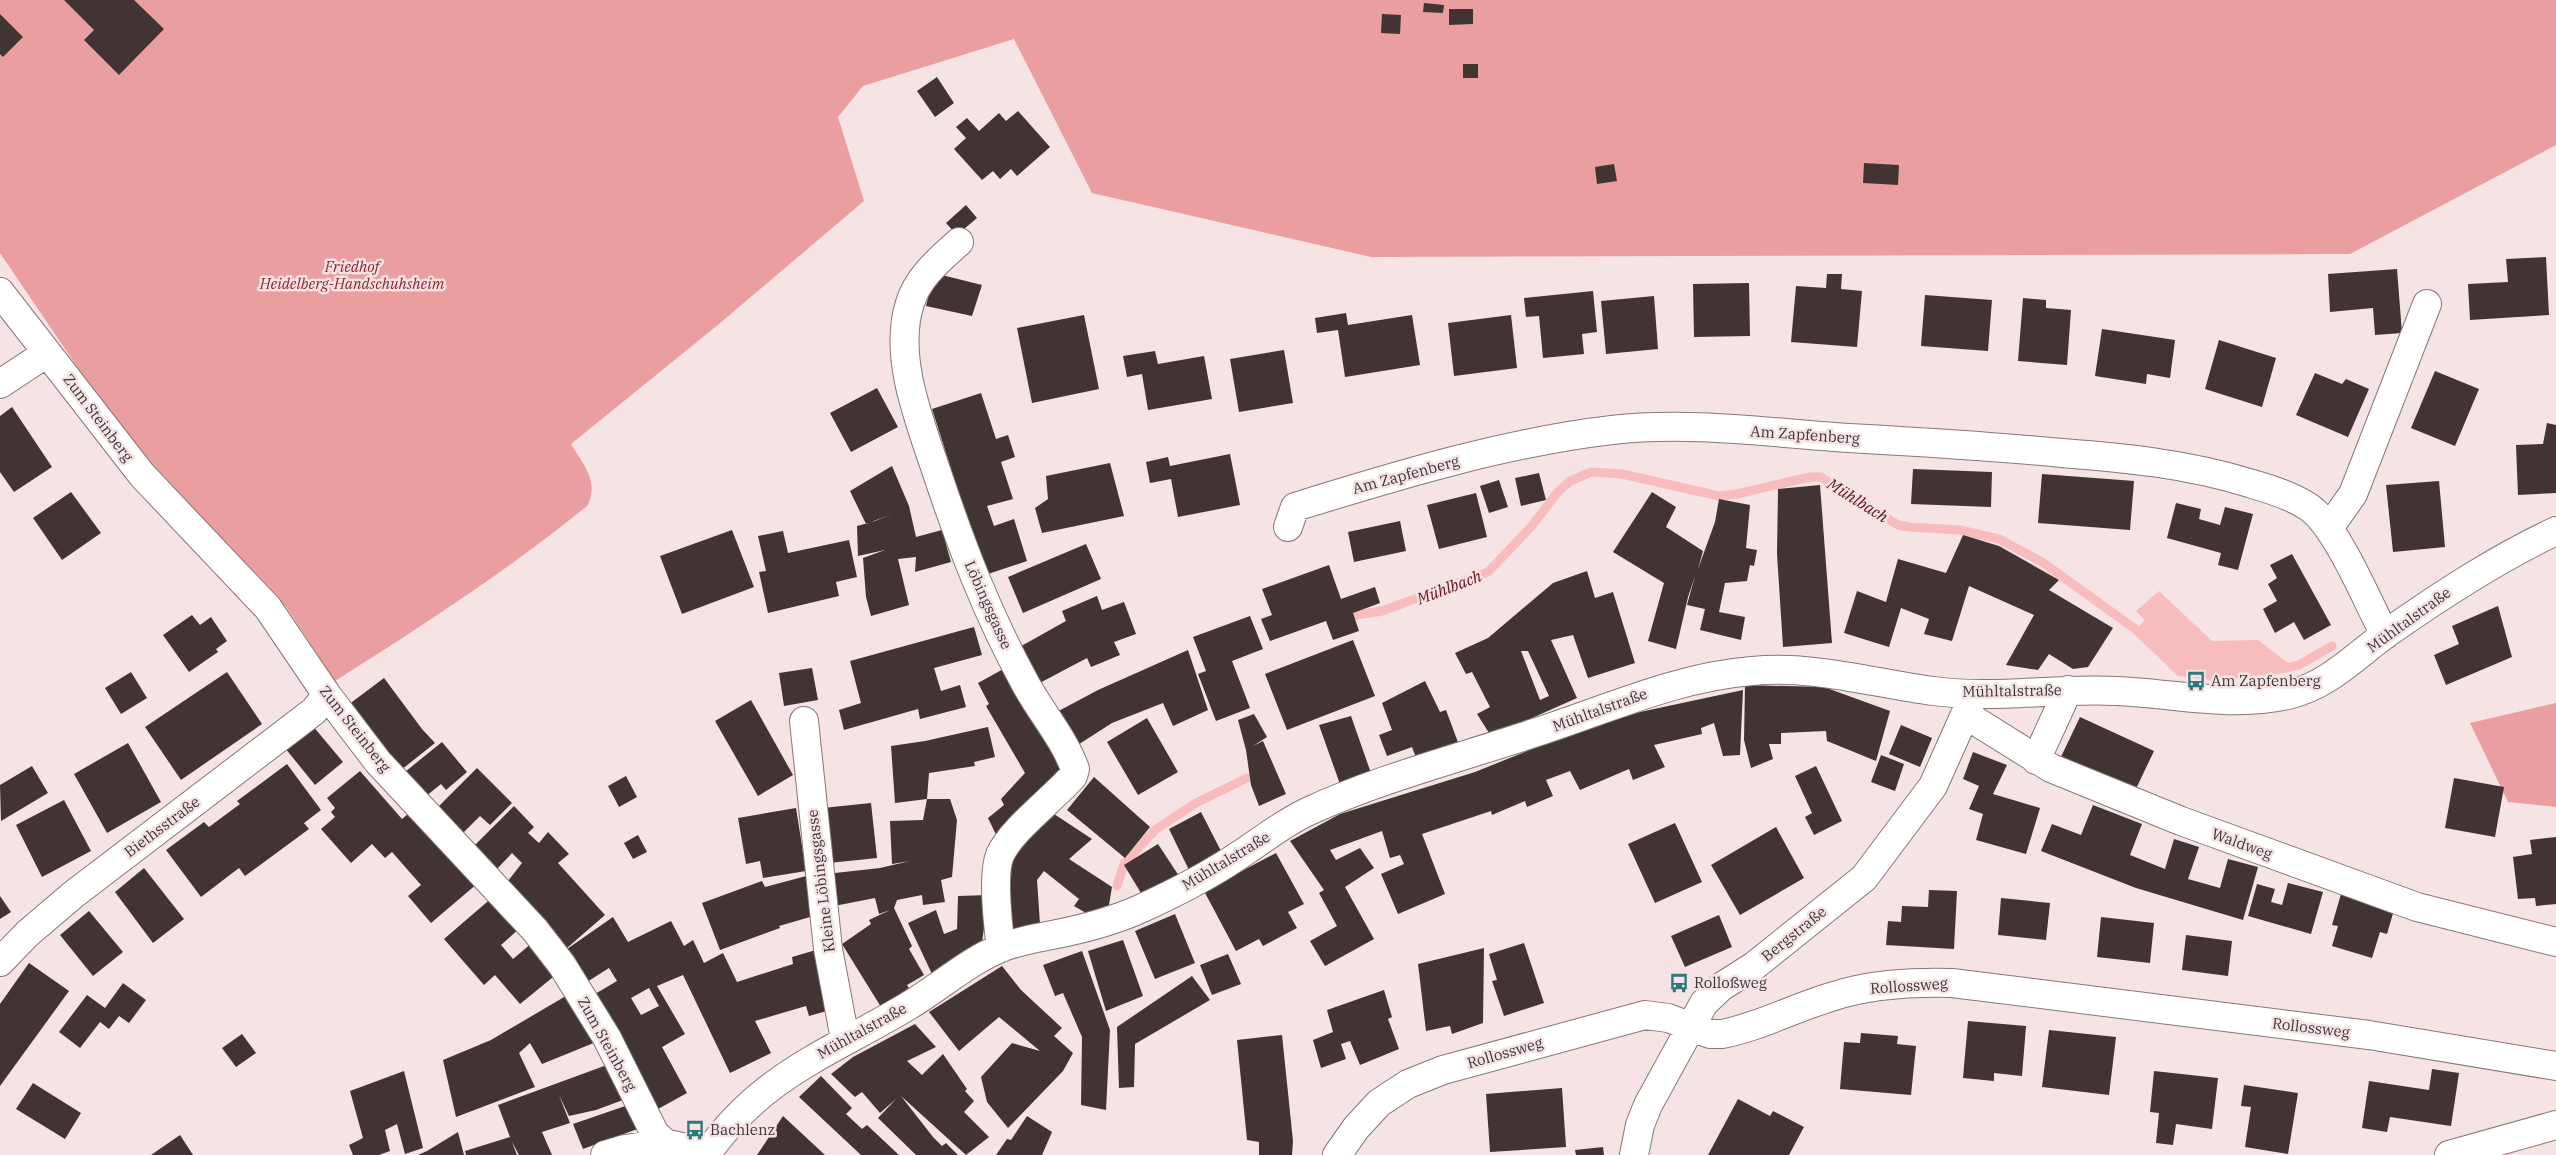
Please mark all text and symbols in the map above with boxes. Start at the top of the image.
park label: Friedhof Heidelberg-Handschuhsheim [259,257,445,293]
street label: Zum Steinberg [59,370,138,465]
street label: Am Zapfenberg [1750,421,1860,448]
street label: Am Zapfenberg [1350,451,1461,498]
water label: Mühlbach [1823,473,1892,527]
street label: Löbingsgasse [960,558,1016,652]
water label: Mühlbach [1413,565,1484,609]
street label: Mühltalstraße [2363,583,2454,656]
bus stop icon: Am Zapfenberg [2185,670,2207,692]
place label: Am Zapfenberg [2211,671,2321,690]
street label: Mühltalstraße [1962,680,2062,701]
street label: Zum Steinberg [316,681,395,776]
street label: Mühltalstraße [1550,684,1650,735]
street label: Biethsstraße [120,792,203,861]
street label: Kleine Löbingsgasse [802,809,839,954]
street label: Waldweg [2209,824,2275,863]
street label: Mühltalstraße [1178,827,1273,894]
street label: Bergstraße [1757,902,1830,966]
bus stop icon: Rolloßweg [1668,972,1690,994]
place label: Rolloßweg [1694,973,1767,992]
street label: Rollossweg [1869,973,1949,998]
street label: Zum Steinberg [574,993,641,1094]
street label: Mühltalstraße [814,998,910,1063]
street label: Rollossweg [2271,1013,2351,1042]
street label: Rollossweg [1465,1033,1545,1072]
bus stop icon: Bachlenz [684,1119,706,1141]
place label: Bachlenz [710,1120,775,1139]

